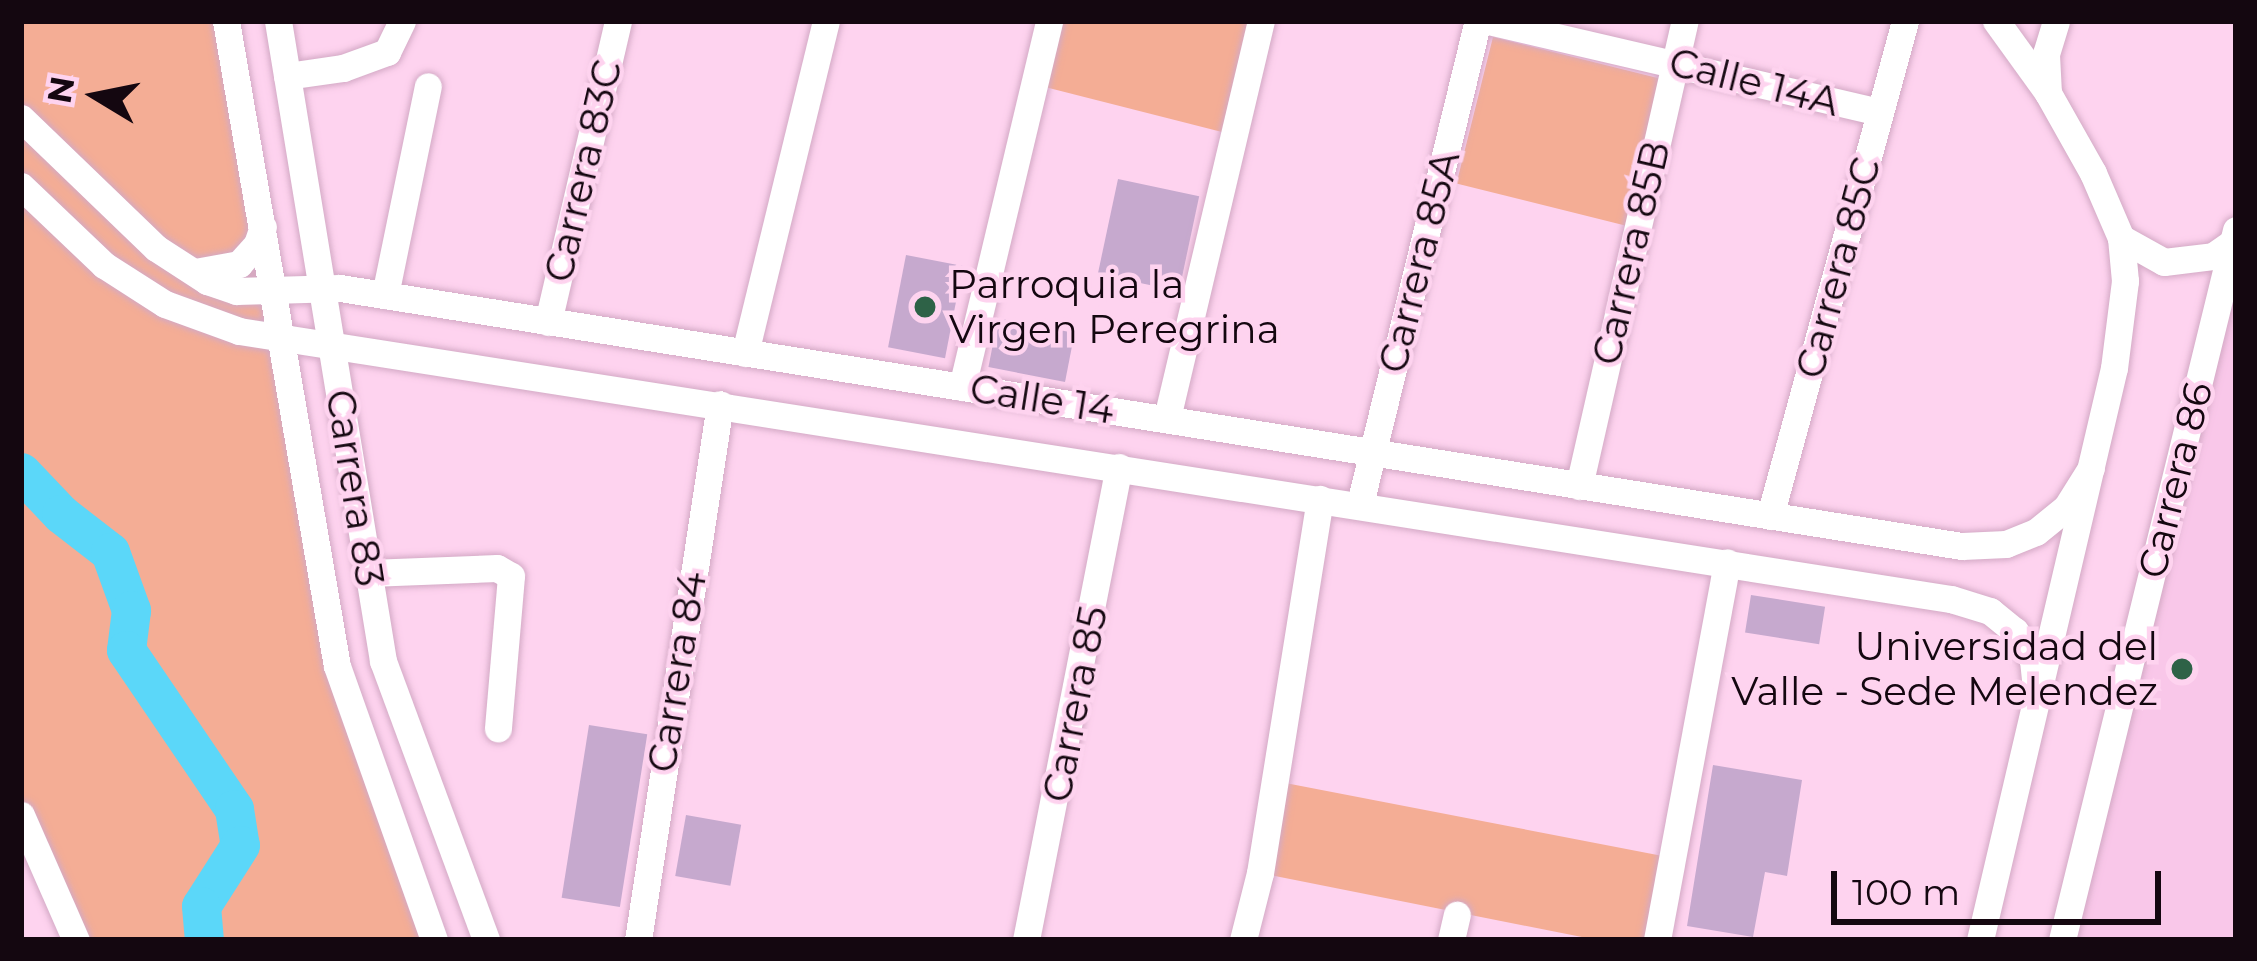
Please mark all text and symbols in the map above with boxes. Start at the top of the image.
north arrow [36,36,156,156]
street label: Calle 14A [1664,38,1844,126]
street label: Carrera 83C [535,56,631,286]
text: N [39,73,83,106]
street label: Carrera 85B [1583,137,1679,369]
street label: Carrera 85A [1369,146,1469,378]
street label: Carrera 85C [1786,153,1890,383]
place label: Parroquia la Virgen Peregrina [949,262,1280,353]
marker: Parroquia la Virgen Peregrina [912,294,938,320]
street label: Calle 14 [967,365,1117,433]
street label: Carrera 86 [2128,377,2222,583]
street label: Carrera 83 [316,386,394,590]
street label: Carrera 84 [638,568,716,776]
street label: Carrera 85 [1033,602,1117,806]
place label: Universidad del Valle - Sede Melendez [1731,624,2158,715]
marker: Universidad del Valle - Sede Melendez [2169,656,2195,682]
scale bar [1837,847,2167,921]
text: 100 m [1852,870,1960,914]

